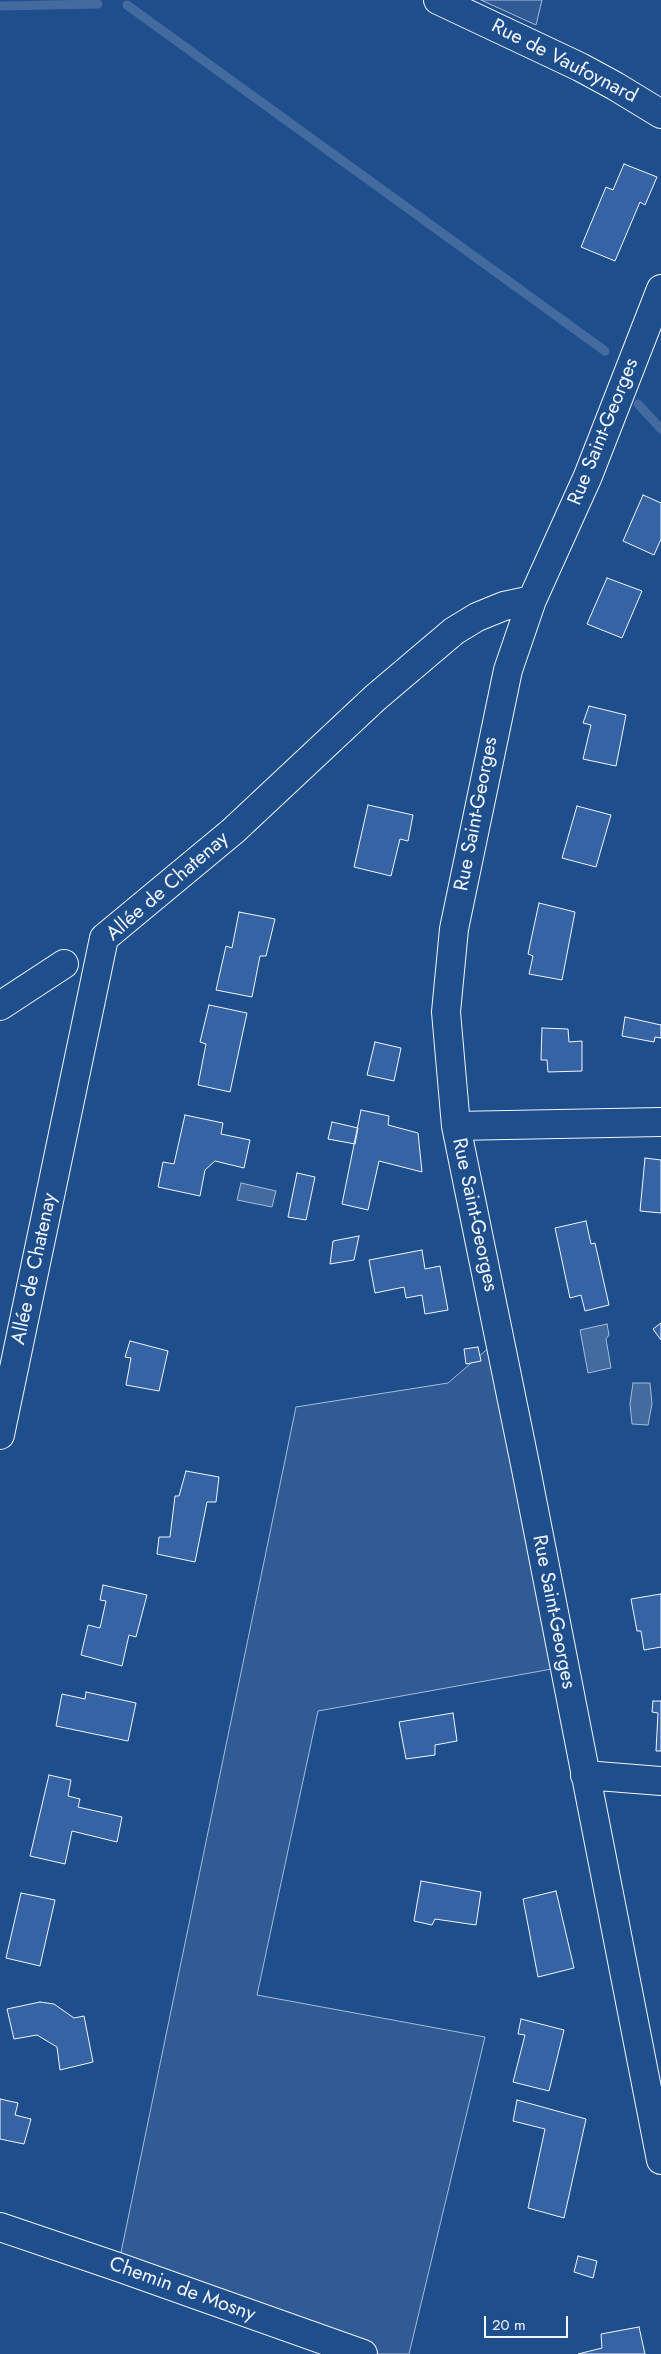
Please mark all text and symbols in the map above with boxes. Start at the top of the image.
street label: Rue de Vaufoynard [487,15,641,109]
street label: Rue Saint-Georges [564,355,644,509]
street label: Rue Saint-Georges [450,735,504,893]
street label: Allée de Chatenay [102,827,234,947]
street label: Rue Saint-Georges [446,1136,502,1294]
street label: Allée de Chatenay [7,1191,63,1347]
street label: Rue Saint-Georges [526,1533,580,1691]
street label: Chemin de Mosny [106,2252,258,2328]
scale bar [486,2306,570,2338]
text: 20 m [492,2314,526,2336]

